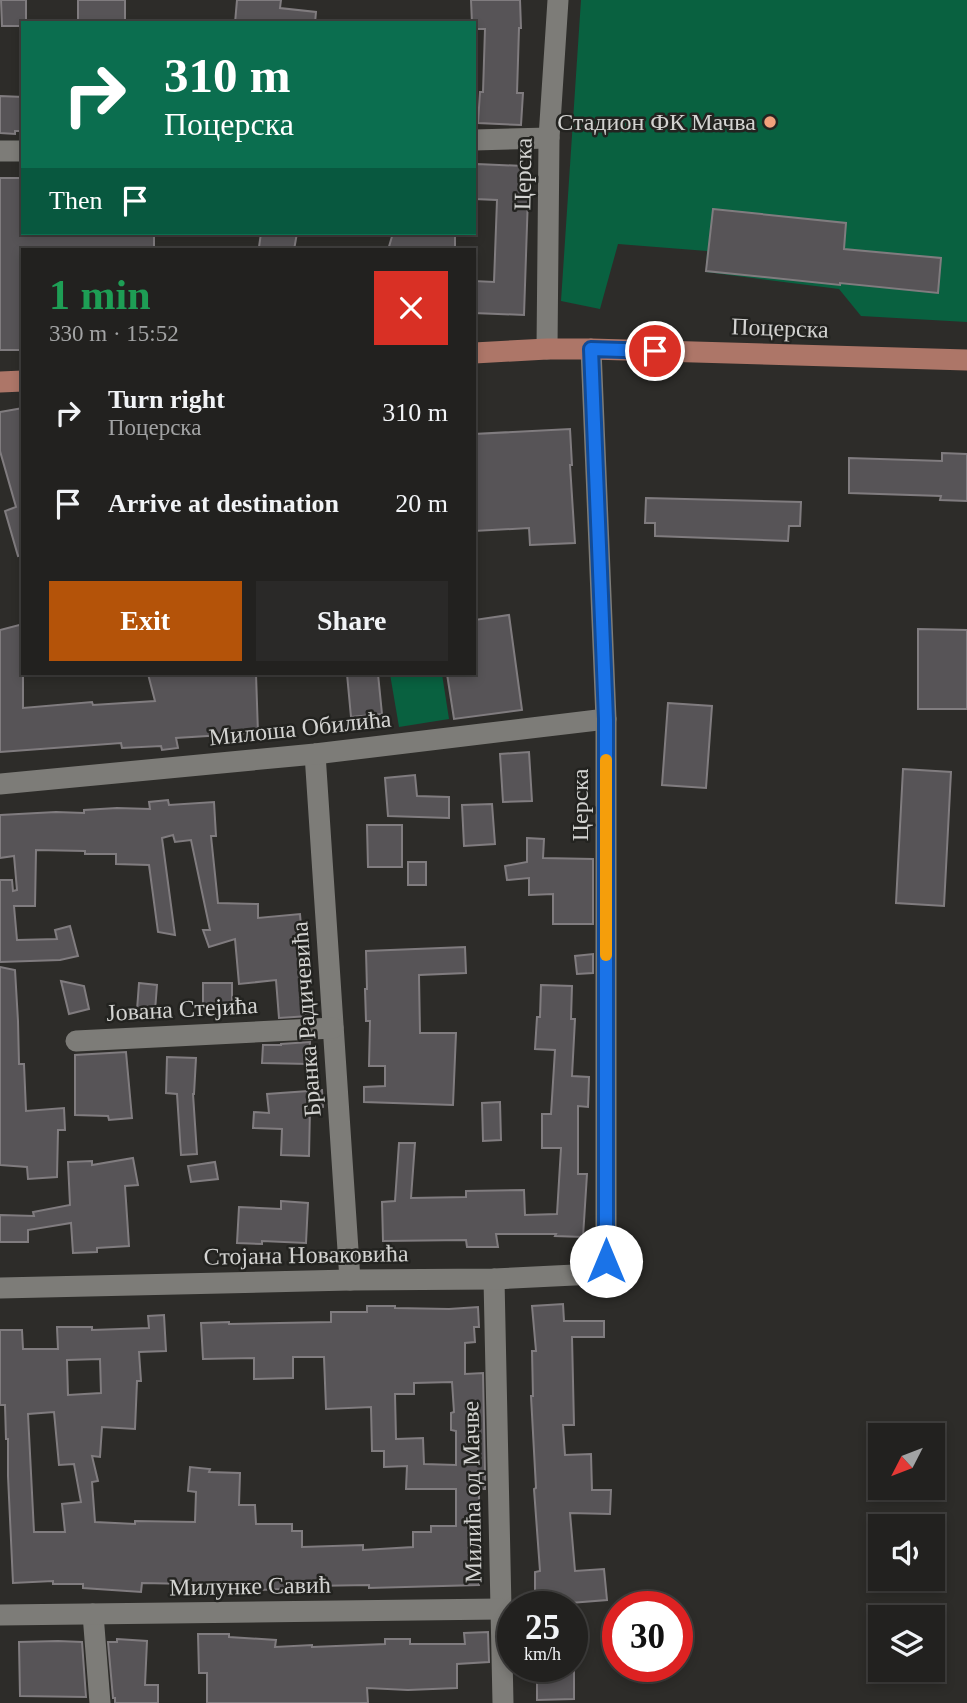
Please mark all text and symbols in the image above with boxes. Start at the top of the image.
text: 310 m [164,48,291,103]
icon: right [49,49,140,140]
text: Поцерска [164,106,294,142]
place label: Стадион ФК Мачва [557,109,756,135]
marker: Стадион ФК Мачва [762,114,778,130]
street label: Церска [509,137,537,211]
icon: arrive [116,182,154,220]
text: Then [49,186,102,215]
button: close [374,271,448,345]
text: 1 min [49,272,151,318]
street label: Поцерска [731,313,829,343]
text: 330 m · 15:52 [49,321,179,346]
pin [625,321,685,381]
icon: arrive [636,332,674,370]
text: Turn right [108,385,225,414]
icon: right [49,394,87,432]
text: 310 m [382,398,448,427]
text: Поцерска [108,415,201,440]
icon: arrive [49,485,87,523]
text: Arrive at destination [108,489,339,518]
text: 20 m [395,489,448,518]
button: Exit [49,581,242,661]
button: Share [256,581,448,661]
street label: Милоша Обилића [208,705,393,751]
street label: Церска [567,768,593,841]
street label: Бранка Радичевића [286,920,326,1118]
street label: Јована Стејића [106,992,259,1026]
position arrow [569,1224,643,1298]
street label: Стојана Новаковића [203,1240,409,1270]
street label: Милића од Мачве [457,1401,487,1583]
north arrow [868,1423,945,1500]
map controls [868,1423,945,1682]
button: sound [868,1514,945,1591]
street label: Милунке Савић [169,1572,331,1600]
speed limit sign: 30 [602,1591,693,1682]
button: layers [868,1605,945,1682]
text: 25 [525,1608,560,1647]
text: km/h [524,1644,561,1664]

